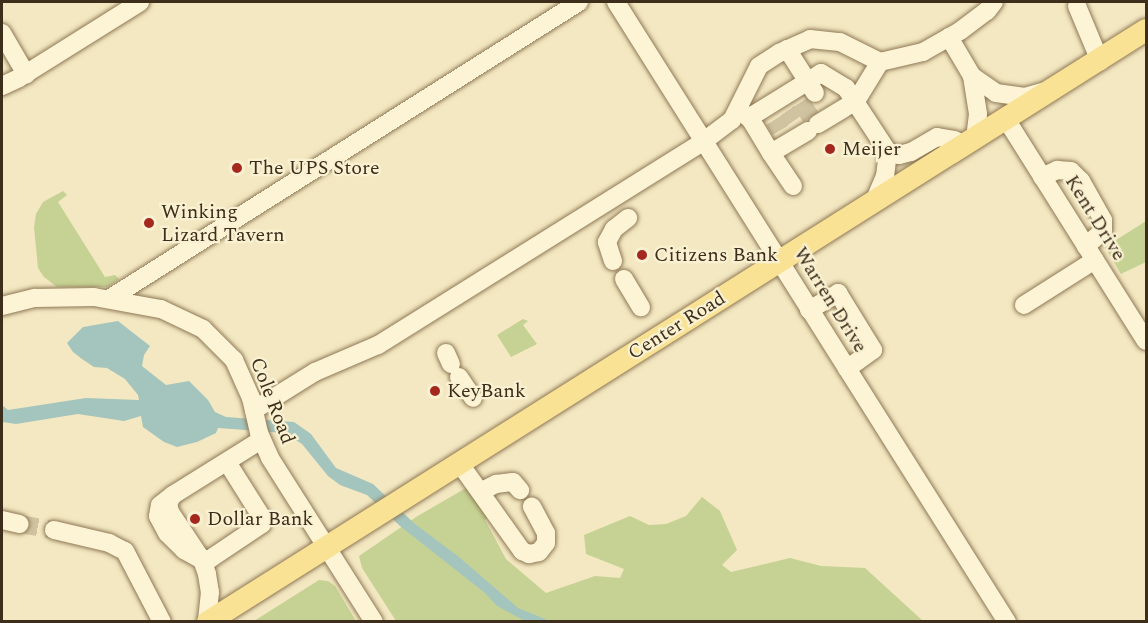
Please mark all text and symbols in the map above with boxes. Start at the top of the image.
place label: Meijer [842,137,901,161]
marker: Meijer [823,142,837,156]
place label: The UPS Store [249,156,380,180]
marker: The UPS Store [230,161,244,175]
street label: Kent Drive [1059,171,1131,265]
place label: Winking Lizard Tavern [161,200,285,247]
marker: Winking Lizard Tavern [142,216,156,230]
place label: Citizens Bank [654,243,778,267]
street label: Warren Drive [788,243,872,357]
marker: Citizens Bank [635,248,649,262]
street label: Center Road [624,287,730,365]
street label: Cole Road [244,354,300,448]
place label: KeyBank [447,379,526,403]
marker: KeyBank [428,384,442,398]
place label: Dollar Bank [207,507,314,531]
marker: Dollar Bank [188,512,202,526]

